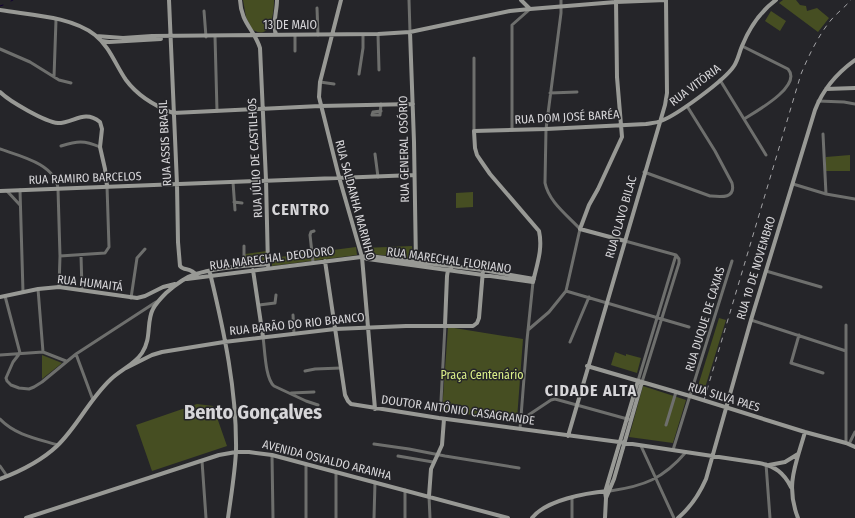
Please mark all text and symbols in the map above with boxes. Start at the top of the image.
street label: 13 DE MAIO [263,18,317,32]
street label: RUA VITÓRIA [666,60,724,109]
street label: RUA GENERAL OSÓRIO [395,95,412,203]
street label: RUA JÚLIO DE CASTILHOS [244,98,265,218]
street label: RUA ASSIS BRASIL [156,99,174,186]
street label: RUA DOM JOSÉ BARÉA [514,106,620,127]
street label: RUA SALDANHA MARINHO [332,139,378,261]
street label: RUA RAMIRO BARCELOS [28,169,142,187]
street label: RUA OLAVO BILAC [603,174,639,260]
district label: CENTRO [272,200,330,219]
street label: RUA 10 DE NOVEMBRO [734,215,778,321]
street label: RUA MARECHAL DEODORO [209,243,335,273]
street label: RUA MARECHAL FLORIANO [386,244,512,276]
street label: RUA DUQUE DE CAXIAS [682,265,728,373]
street label: RUA HUMAITÁ [56,271,124,294]
street label: RUA BARÃO DO RIO BRANCO [229,309,365,338]
park label: Praça Centenário [441,368,523,382]
street label: RUA SILVA PAES [686,379,762,415]
district label: CIDADE ALTA [545,381,637,400]
street label: DOUTOR ANTÔNIO CASAGRANDE [380,391,536,428]
district label: Bento Gonçalves [184,400,322,424]
street label: AVENIDA OSVALDO ARANHA [261,437,394,483]

